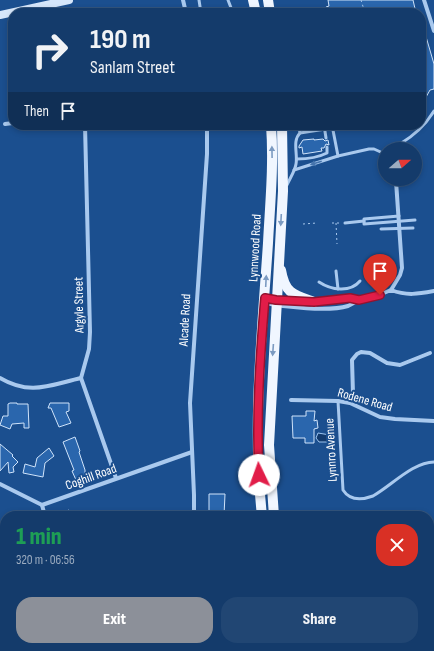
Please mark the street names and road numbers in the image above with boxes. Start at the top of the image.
street label: Lynnwood Road [245,214,265,282]
street label: Argyle Street [71,277,88,334]
street label: Alcade Road [176,293,194,348]
street label: Rodene Road [336,385,394,415]
street label: Lynnro Avenue [321,418,341,482]
street label: Coghill Road [63,460,119,494]

